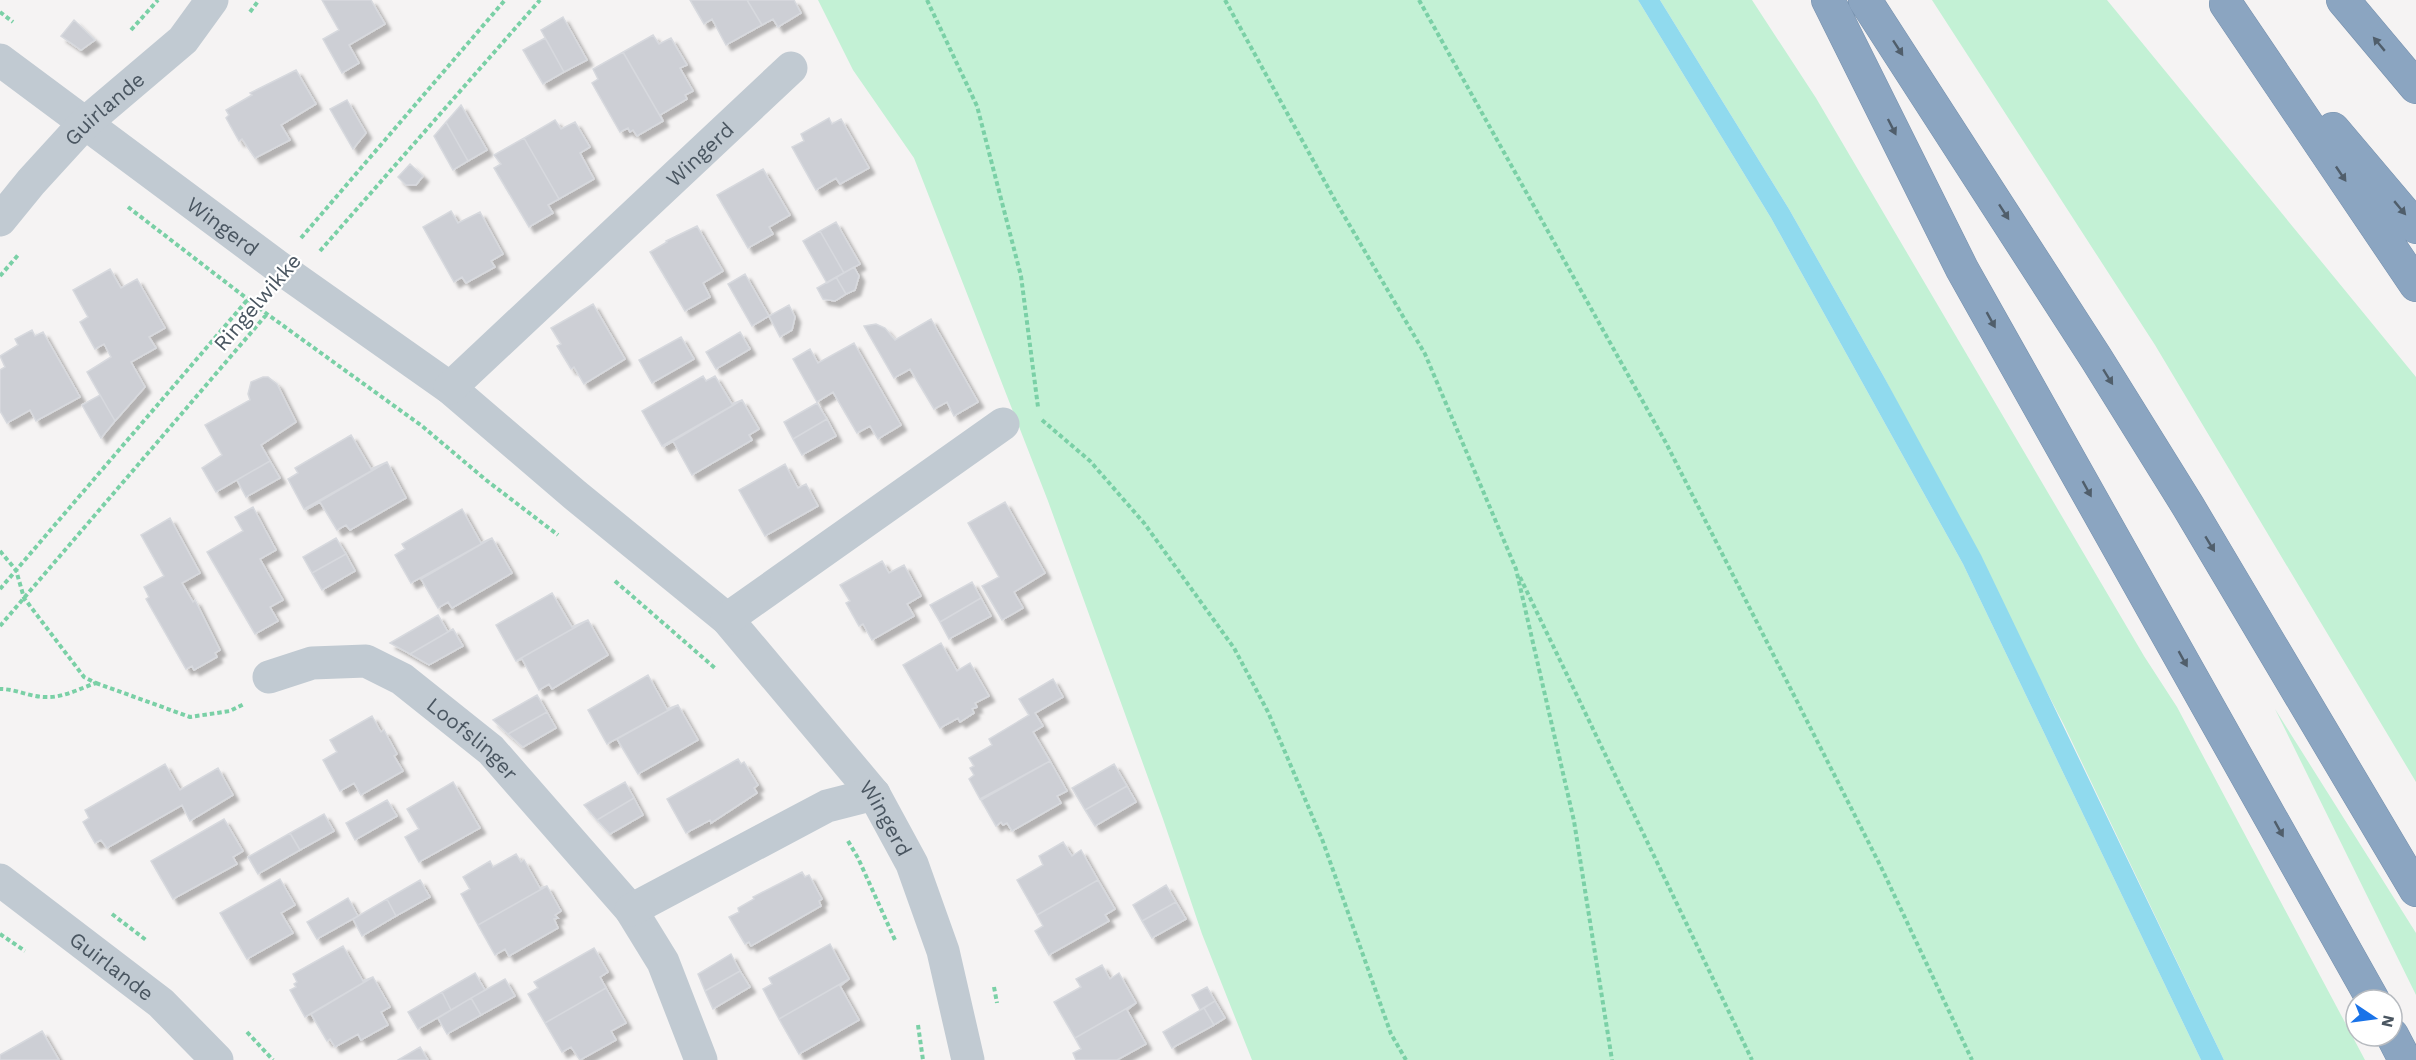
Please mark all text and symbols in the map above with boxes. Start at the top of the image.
one-way arrow [2373,36,2386,52]
one-way arrow [1892,40,1904,56]
street label: Guirlande [59,66,149,150]
street label: Wingerd [660,116,738,192]
one-way arrow [1887,119,1896,136]
one-way arrow [2335,166,2346,182]
street label: Wingerd [182,191,264,261]
one-way arrow [2393,200,2406,215]
one-way arrow [1998,204,2009,220]
street label: Ringelwikke [208,248,306,356]
one-way arrow [1986,311,1996,328]
one-way arrow [2103,369,2114,385]
one-way arrow [2082,481,2092,498]
one-way arrow [2204,536,2215,552]
one-way arrow [2178,651,2188,668]
street label: Loofslinger [422,692,524,785]
street label: Wingerd [855,775,918,860]
one-way arrow [2273,821,2284,837]
street label: Guirlande [65,926,159,1006]
north arrow [2344,988,2404,1048]
text: N [2378,1013,2399,1029]

